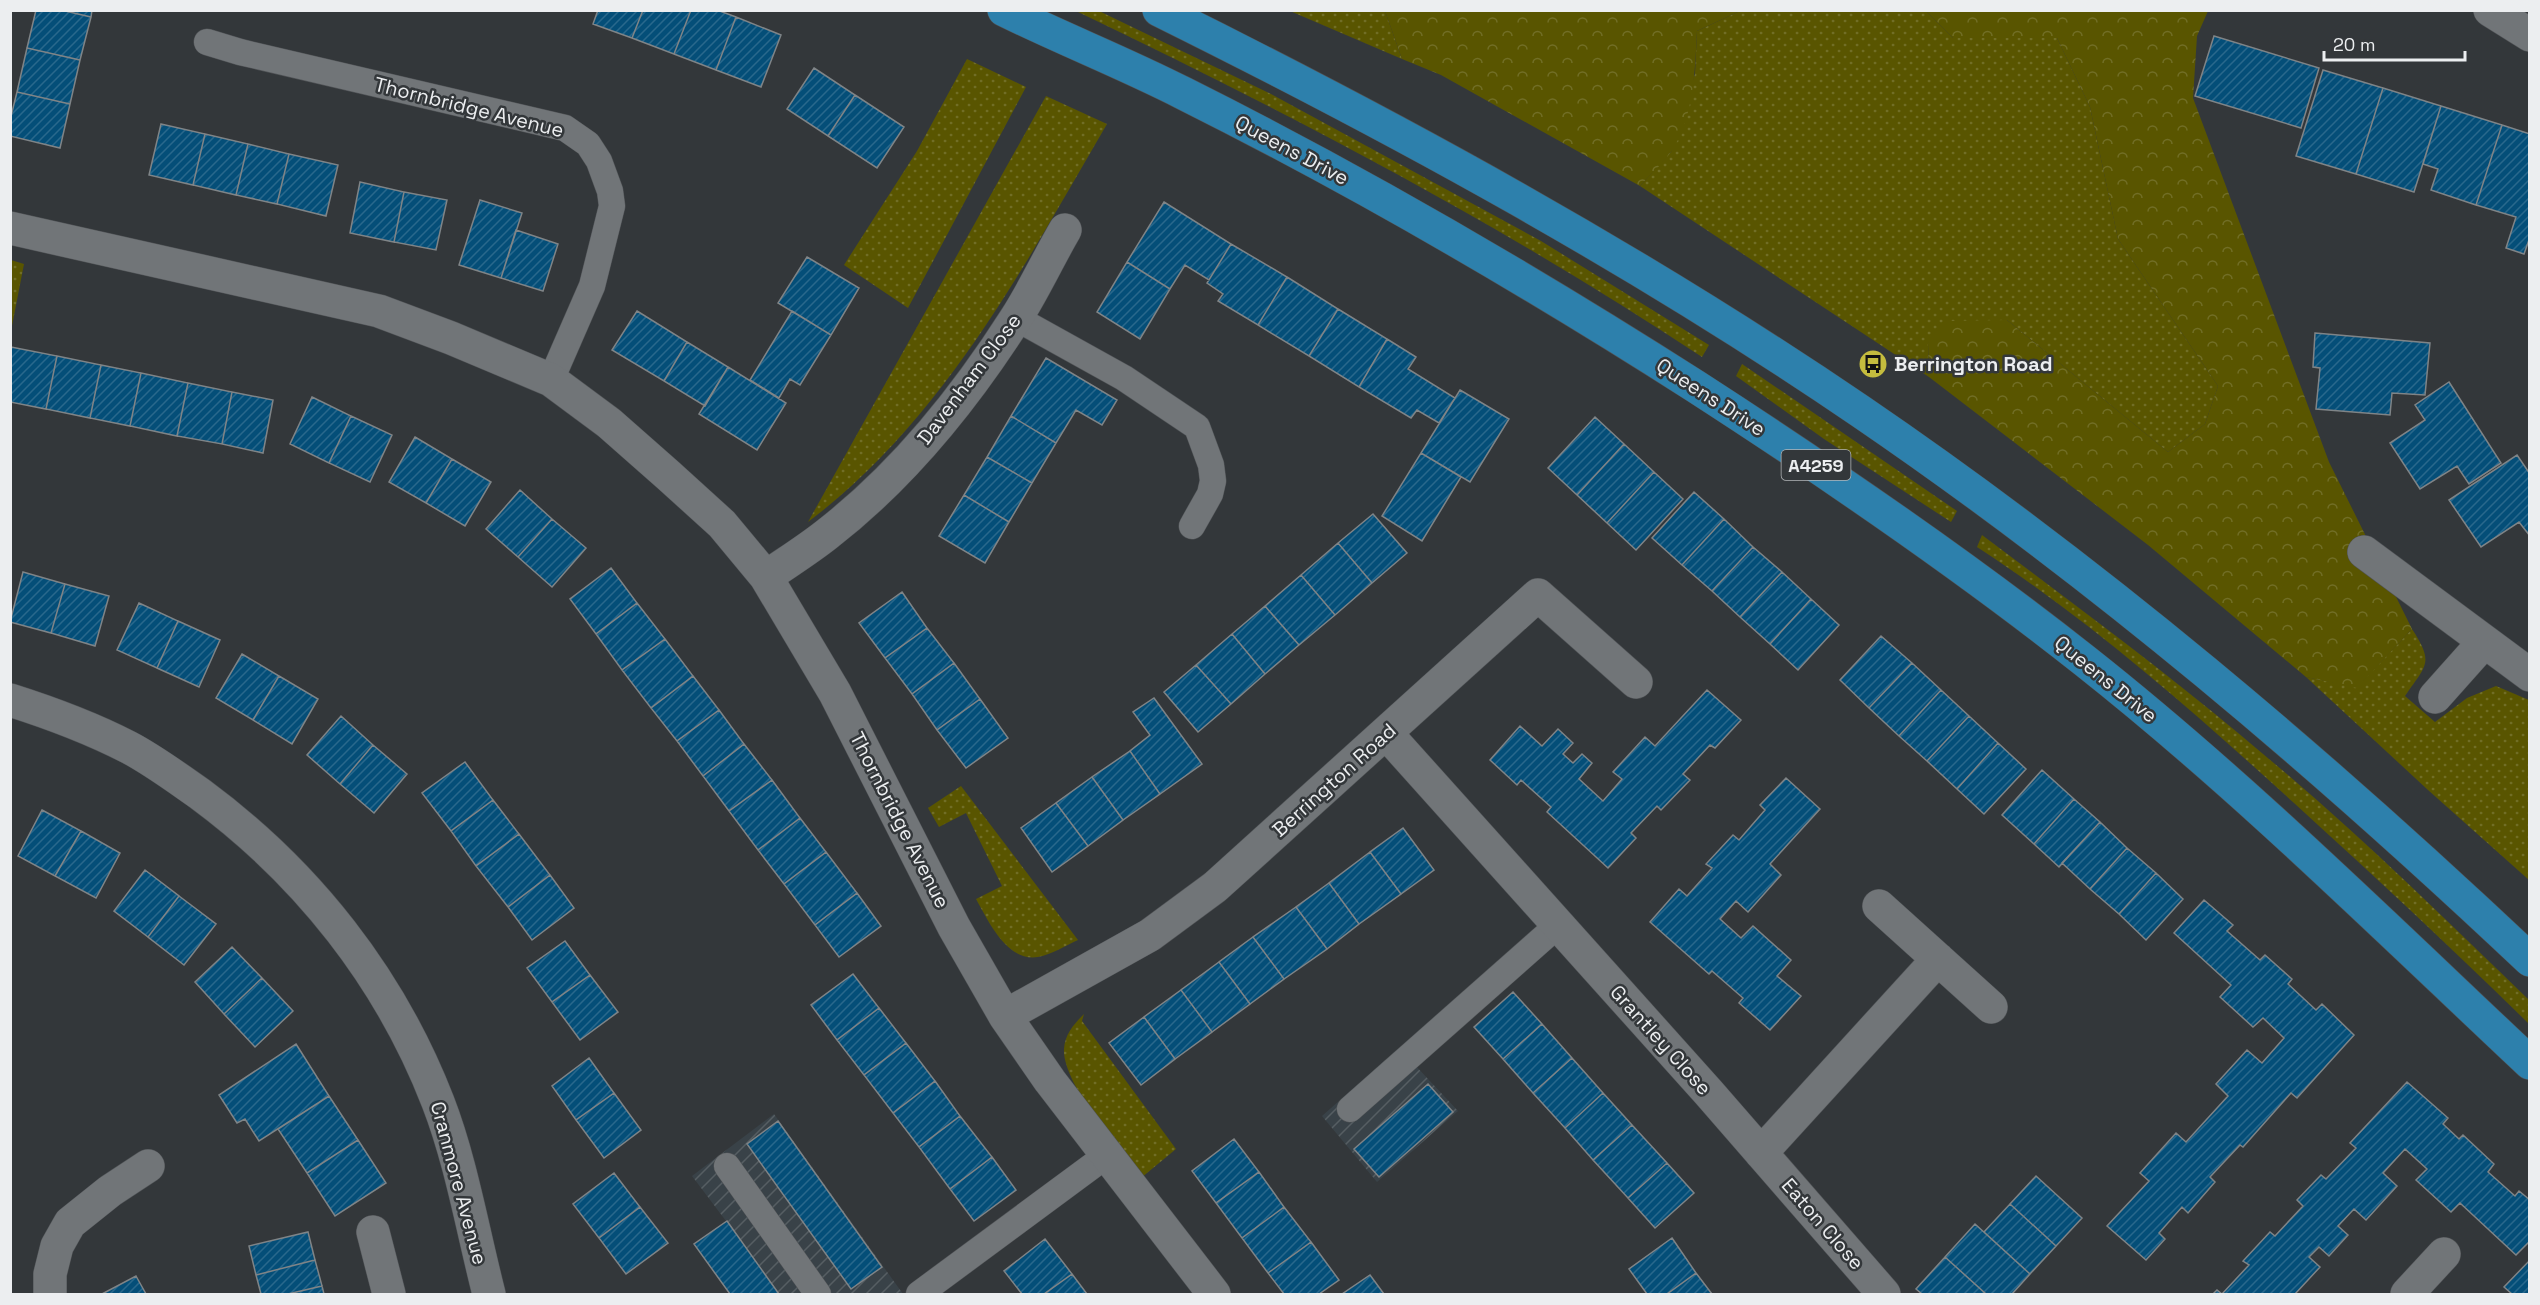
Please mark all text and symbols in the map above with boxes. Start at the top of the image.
scale bar [2324,24,2465,62]
text: 20 m [2333,33,2376,56]
street label: Thornbridge Avenue [371,71,567,143]
street label: Queens Drive [1231,109,1353,191]
street label: Davenham Close [911,308,1027,450]
bus stop icon: Berrington Road [1857,348,1889,380]
place label: Berrington Road [1894,351,2052,377]
street label: Queens Drive [1651,352,1771,442]
road number: A4259 [1782,450,1850,480]
street label: Queens Drive [2049,630,2163,728]
street label: Berrington Road [1267,718,1401,842]
street label: Thornbridge Avenue [844,727,956,913]
street label: Grantley Close [1605,979,1717,1101]
street label: Cranmore Avenue [425,1099,493,1267]
street label: Eaton Close [1776,1173,1870,1275]

